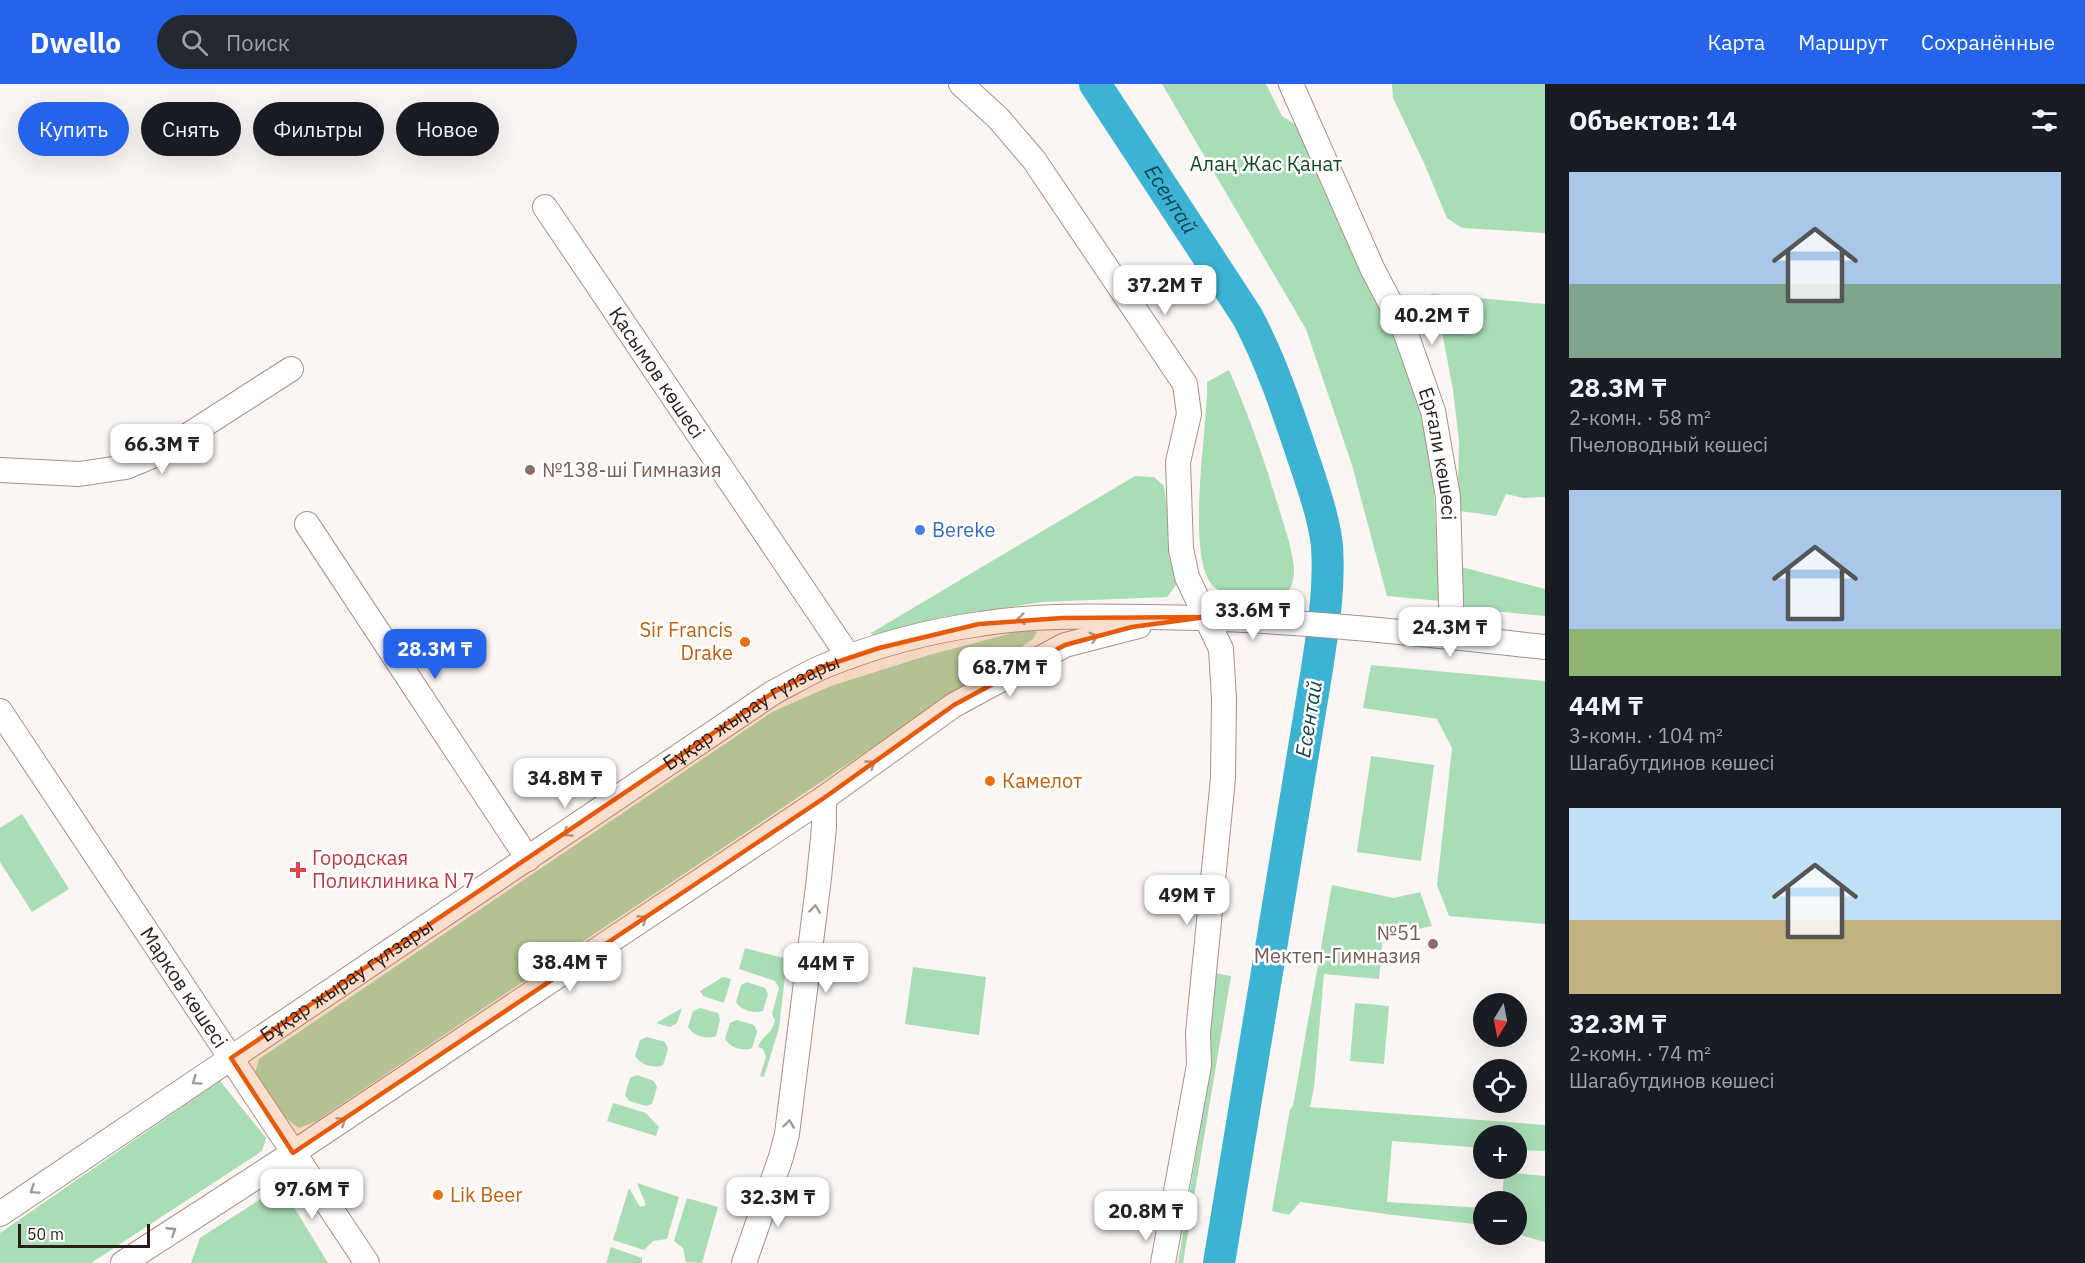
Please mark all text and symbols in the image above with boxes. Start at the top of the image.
search box [157,15,577,69]
text: Dwello [30,24,121,61]
icon: search [178,26,211,59]
text: Поиск [226,28,290,57]
text: Карта [1707,28,1765,56]
text: Маршрут [1798,28,1888,56]
text: Сохранённые [1921,28,2055,56]
chip: Купить [18,102,129,156]
chip: Снять [141,102,241,156]
chip: Фильтры [253,102,384,156]
chip: Новое [396,102,499,156]
text: Объектов: 14 [1569,103,1737,137]
icon: filters [2028,104,2061,137]
park label: Алаң Жас Қанат [1190,150,1343,177]
water label: Есентай [1138,159,1204,239]
icon: home [1761,211,1869,319]
pin: 37.2M ₸ [1110,265,1220,316]
text: 37.2M ₸ [1127,271,1203,298]
pin: 40.2M ₸ [1377,295,1487,346]
street label: Қасымов көшесі [603,301,712,444]
text: 40.2M ₸ [1394,301,1470,328]
text: 28.3M ₸ [1569,370,1667,404]
street label: Ерғали көшесі [1413,383,1463,521]
text: 2-комн. · 58 m² [1569,404,1711,431]
pin: 66.3M ₸ [107,424,217,475]
text: 66.3M ₸ [124,430,200,457]
text: Пчеловодный көшесі [1569,431,1768,458]
place label: №138-ші Гимназия [542,456,722,483]
marker: №138-ші Гимназия [523,463,537,477]
place label: Bereke [932,516,995,543]
marker: Bereke [913,523,927,537]
icon: home [1761,529,1869,637]
pin: 33.6M ₸ [1198,590,1308,641]
text: 33.6M ₸ [1215,596,1291,623]
pin: 24.3M ₸ [1395,607,1505,658]
one-way arrow [1017,612,1026,625]
text: 24.3M ₸ [1412,613,1488,640]
place label: Sir Francis Drake [639,616,733,666]
pin: 28.3M ₸ [380,629,490,680]
one-way arrow [1088,632,1099,644]
text: 28.3M ₸ [397,635,473,662]
marker: Sir Francis Drake [738,635,752,649]
street label: Бұқар жырау гүлзары [657,647,844,776]
pin: 68.7M ₸ [955,647,1065,698]
text: 68.7M ₸ [972,653,1048,680]
water label: Есентай [1288,678,1328,759]
text: 44M ₸ [1569,688,1643,722]
text: 3-комн. · 104 m² [1569,722,1723,749]
text: Шагабутдинов көшесі [1569,749,1775,776]
pin: 34.8M ₸ [510,758,620,809]
one-way arrow [865,760,876,771]
text: 34.8M ₸ [527,764,603,791]
place label: Камелот [1002,767,1083,794]
marker: Камелот [983,774,997,788]
one-way arrow [563,826,574,837]
place label: Городская Поликлиника N 7 [312,844,475,894]
icon: home [1761,847,1869,955]
marker: Городская Поликлиника N 7 [289,861,307,879]
pin: 49M ₸ [1145,875,1229,926]
text: 49M ₸ [1158,881,1216,908]
one-way arrow [808,905,821,914]
street label: Бұқар жырау гүлзары [254,912,438,1048]
one-way arrow [637,914,647,926]
place label: №51 Мектеп-Гимназия [1254,919,1421,969]
street label: Марков көшесі [134,921,234,1053]
marker: №51 Мектеп-Гимназия [1426,937,1440,951]
pin: 38.4M ₸ [515,942,625,993]
pin: 44M ₸ [784,943,868,994]
text: 38.4M ₸ [532,948,608,975]
text: 44M ₸ [797,949,855,976]
north arrow [1473,993,1527,1047]
map controls [1473,993,1527,1245]
text: 32.3M ₸ [1569,1006,1667,1040]
text: 2-комн. · 74 m² [1569,1040,1711,1067]
button: locate [1473,1059,1527,1113]
text: Шагабутдинов көшесі [1569,1067,1775,1094]
one-way arrow [191,1074,202,1085]
one-way arrow [335,1117,346,1128]
one-way arrow [782,1119,794,1128]
button: + [1473,1125,1527,1179]
pin: 97.6M ₸ [257,1169,367,1220]
text: 97.6M ₸ [274,1175,350,1202]
pin: 32.3M ₸ [723,1177,833,1228]
place label: Lik Beer [450,1181,523,1208]
one-way arrow [30,1183,41,1194]
text: 32.3M ₸ [740,1183,816,1210]
marker: Lik Beer [431,1188,445,1202]
pin: 20.8M ₸ [1091,1191,1201,1242]
button: − [1473,1191,1527,1245]
text: 20.8M ₸ [1108,1197,1184,1224]
scale bar [18,1221,150,1248]
text: 50 m [27,1224,64,1244]
one-way arrow [166,1227,176,1239]

